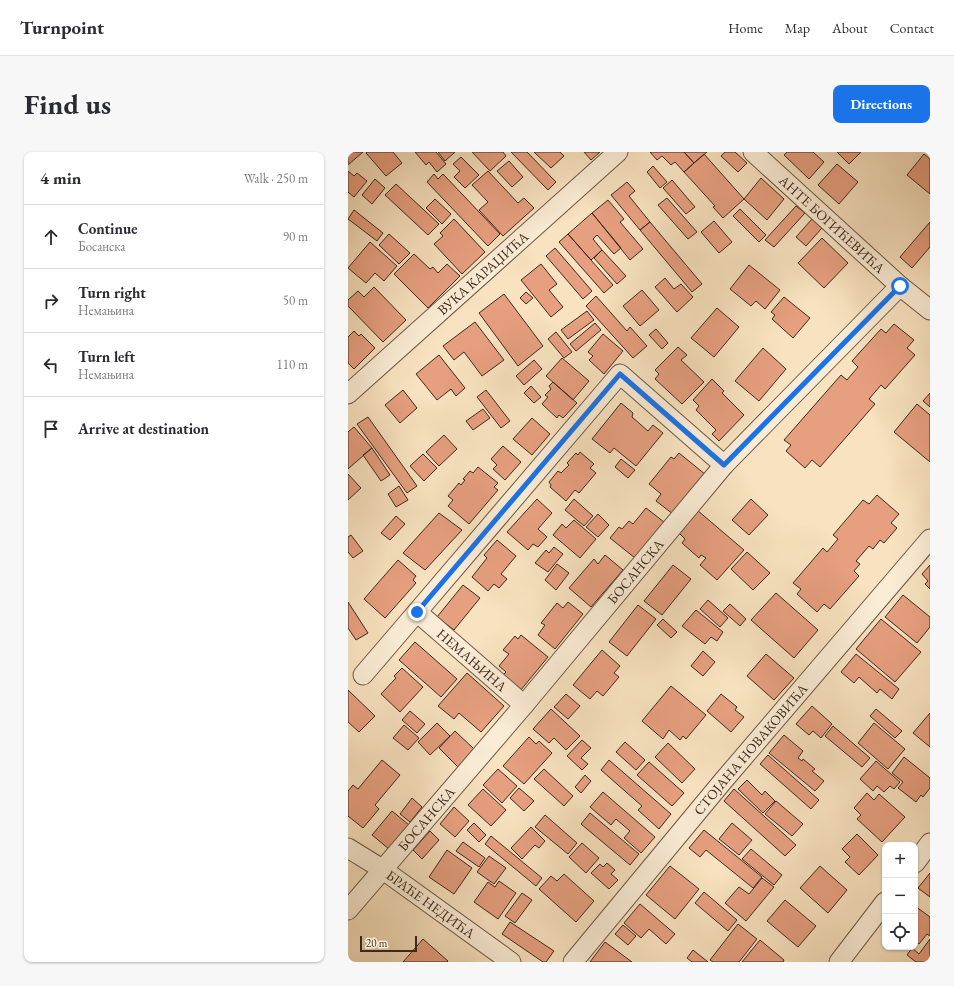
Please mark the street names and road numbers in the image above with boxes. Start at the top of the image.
street label: АНТЕ БОГИЋЕВИЋА [775,171,889,277]
street label: ВУКА КАРАЏИЋА [433,227,532,319]
street label: БОСАНСКА [603,535,668,608]
street label: НЕМАЊИНА [433,625,511,696]
street label: СТОЈАНА НОВАКОВИЋА [689,680,812,819]
street label: БОСАНСКА [394,783,459,855]
street label: БРАЋЕ НЕДИЋА [383,866,479,942]

